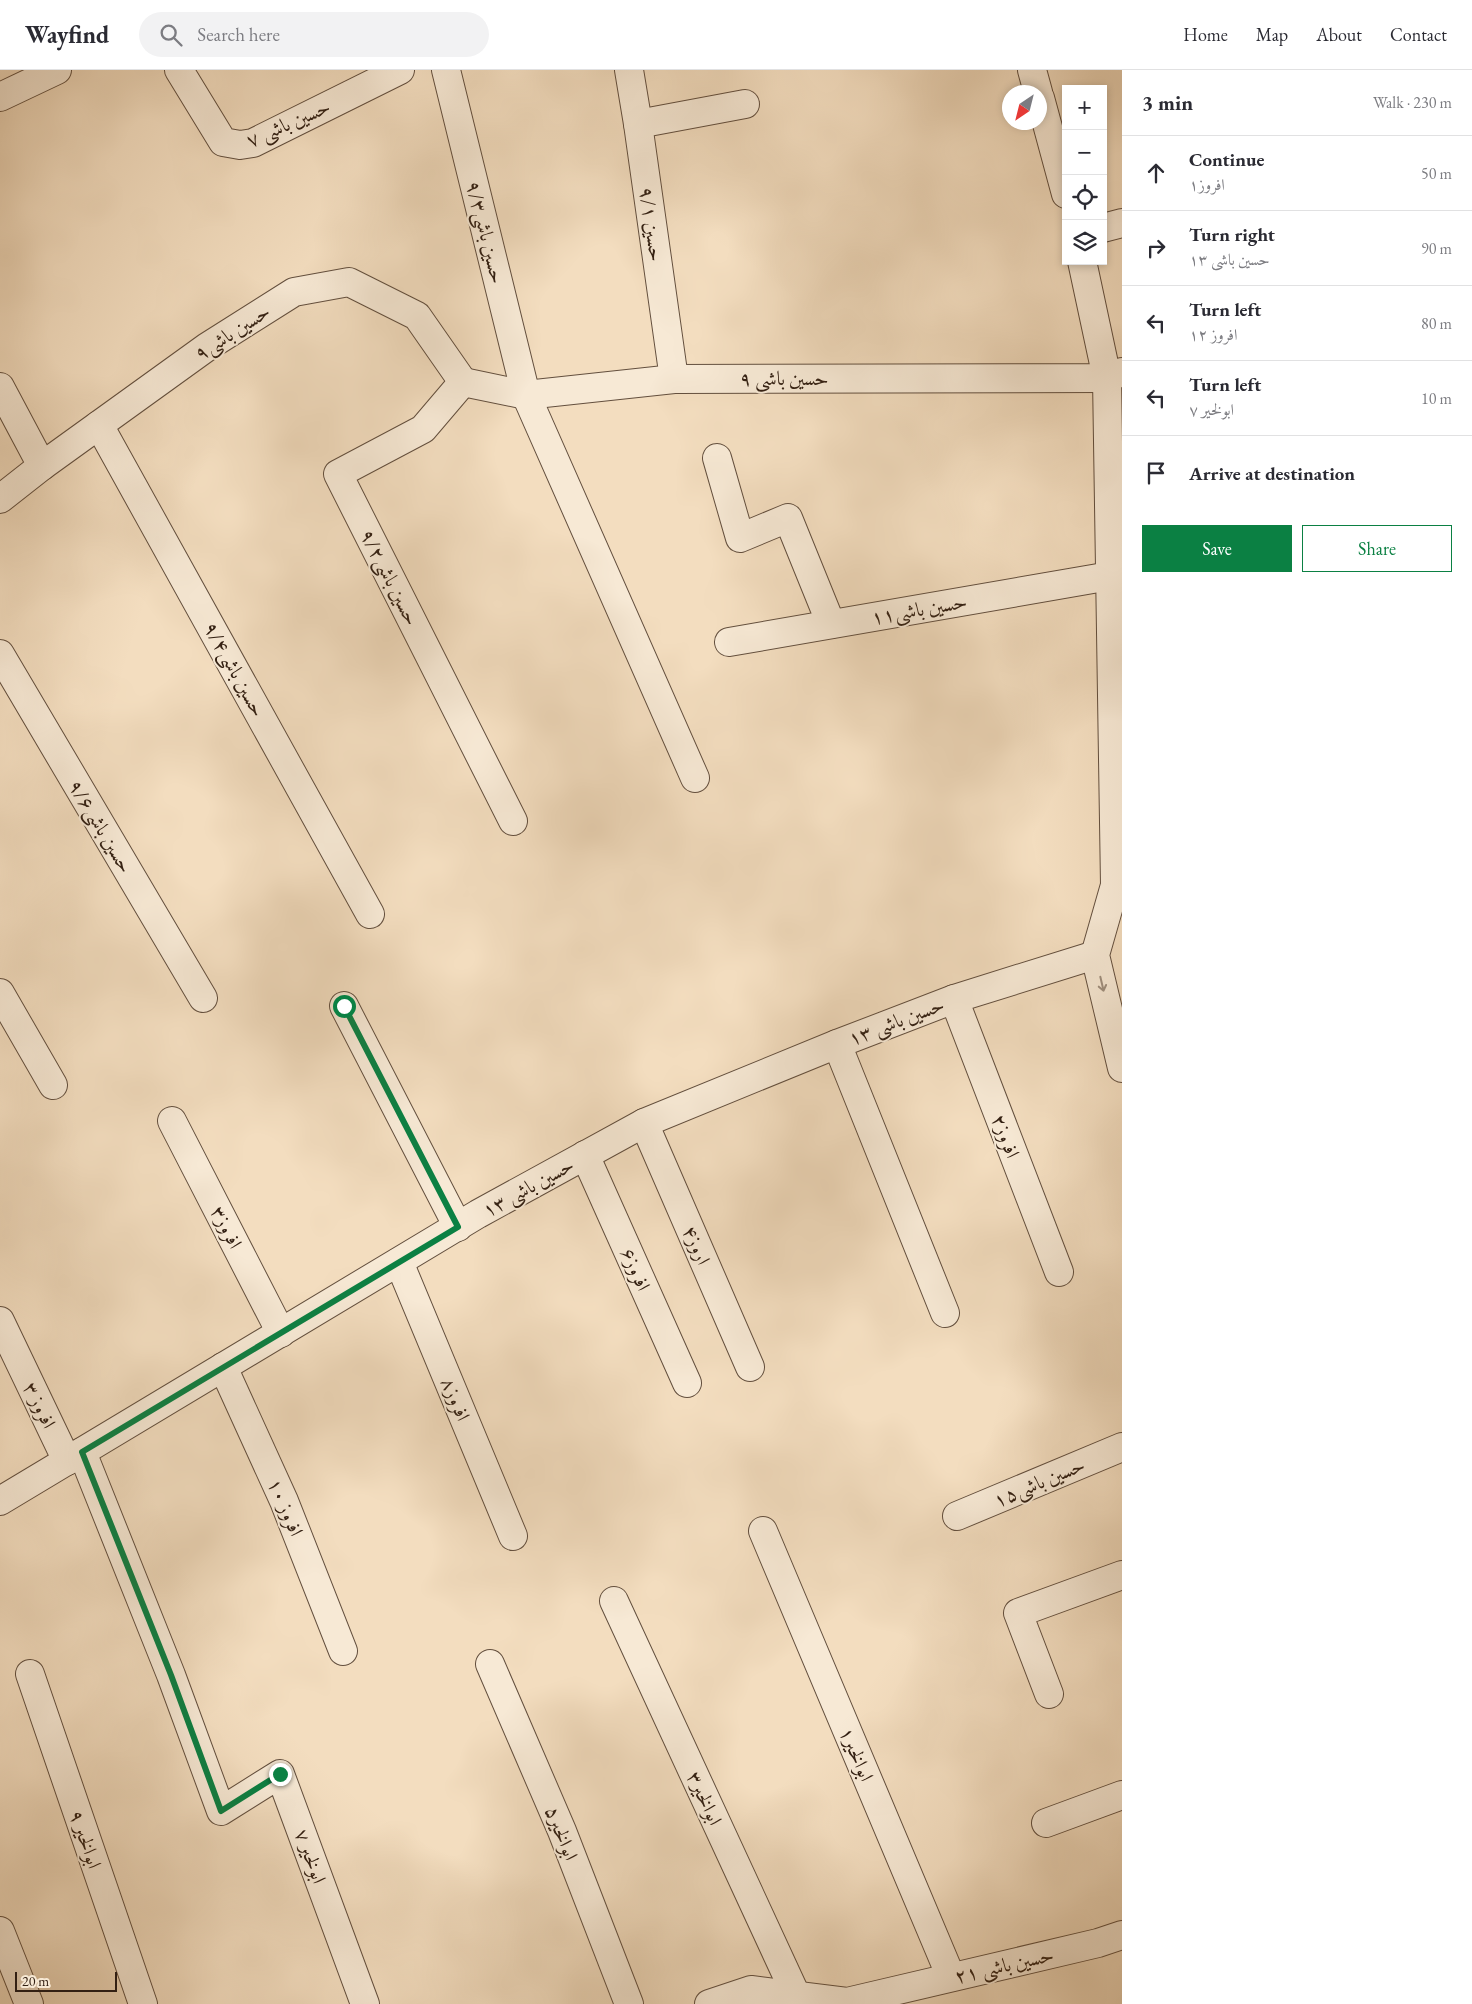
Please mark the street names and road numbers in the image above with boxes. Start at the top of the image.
street label: حسین باشی ۷ [242,93,335,155]
street label: حسین باشی۹/۳ [459,178,511,287]
street label: حسین ۹/۱ [634,185,670,263]
street label: حسین باشی۹ [189,298,276,368]
street label: حسین باشی ۹ [739,365,829,393]
street label: حسین باشی۹/۲ [353,524,425,631]
street label: حسین باشی۱۱ [869,588,969,632]
street label: حسین باشی۹/۴ [196,617,272,722]
street label: حسین باشی۹/۶ [61,774,139,879]
street label: حسین باشی ۱۳ [844,991,948,1053]
street label: افروز۲ [986,1110,1026,1162]
street label: حسین باشی ۱۳ [478,1151,579,1225]
street label: افروز۳ [205,1201,249,1253]
street label: اروز۴ [677,1221,717,1269]
street label: افروز۶ [615,1243,657,1295]
street label: افروز۸ [435,1373,477,1425]
street label: افروز ۳ [18,1377,62,1433]
street label: حسین باشی۱۵ [989,1451,1089,1515]
street label: افروز ۱۰ [262,1474,310,1540]
street label: ابوالخیر۱ [834,1723,880,1785]
street label: ابوالخیر۳ [681,1767,729,1829]
street label: ابوالخیر۵ [539,1802,585,1864]
street label: ابوالخیر ۹ [64,1806,108,1872]
street label: ابولخیر ۷ [289,1825,333,1887]
street label: حسین باشی ۲۱ [952,1941,1057,1991]

